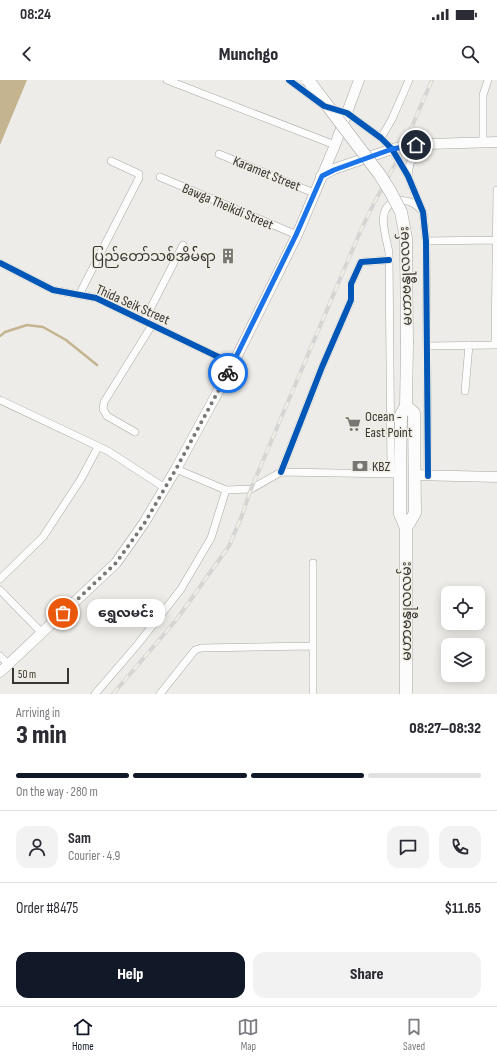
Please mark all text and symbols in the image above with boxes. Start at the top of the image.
text: 08:24 [20,5,51,24]
icon: back [16,43,38,65]
icon: search [459,43,481,65]
text: Munchgo [219,44,278,65]
pin [399,128,433,162]
icon: home [405,134,427,156]
street label: Karamet Street [231,152,303,195]
street label: Bawga Theikdi Street [180,180,276,233]
street label: မဟာဗန္ဓုလလမ်း [393,226,419,326]
place label: ပြည်တော်သစ်အိမ််ရာ [91,246,216,268]
building icon: ပြည်တော်သစ်အိမ််ရာ [219,247,237,265]
street label: Thida Seik Street [93,281,172,328]
courier [208,353,248,393]
icon: bike [217,362,239,384]
place label: Ocean - East Point [365,408,412,441]
supermarket icon: Ocean - East Point [344,415,362,433]
bank icon: KBZ [351,457,369,475]
place label: KBZ [372,458,390,475]
street label: မဟာဗန္ဓုလလမ်း [396,561,418,661]
map controls [441,586,485,682]
button: locate [441,586,485,630]
pin [46,596,80,630]
callout: ရွှေလမင်း [87,599,165,627]
icon: bag [52,602,74,624]
text: ရွှေလမင်း [98,605,154,621]
button: layers [441,638,485,682]
scale bar [12,666,69,685]
text: 50 m [18,668,36,681]
text: Arriving in [16,705,60,721]
text: 08:27–08:32 [409,719,481,738]
text: 3 min [16,720,67,751]
text: On the way · 280 m [16,784,98,800]
button: person [16,826,58,868]
button: chat [387,826,429,868]
button: phone [439,826,481,868]
text: Sam [68,829,91,848]
text: Courier · 4.9 [68,848,120,864]
text: Order #8475 [16,899,78,918]
text: $11.65 [444,899,481,918]
button: Help [16,952,245,998]
button: Share [253,952,481,998]
tab: Home [72,1016,94,1053]
tab: Map [237,1016,259,1053]
tab: Saved [403,1016,425,1053]

